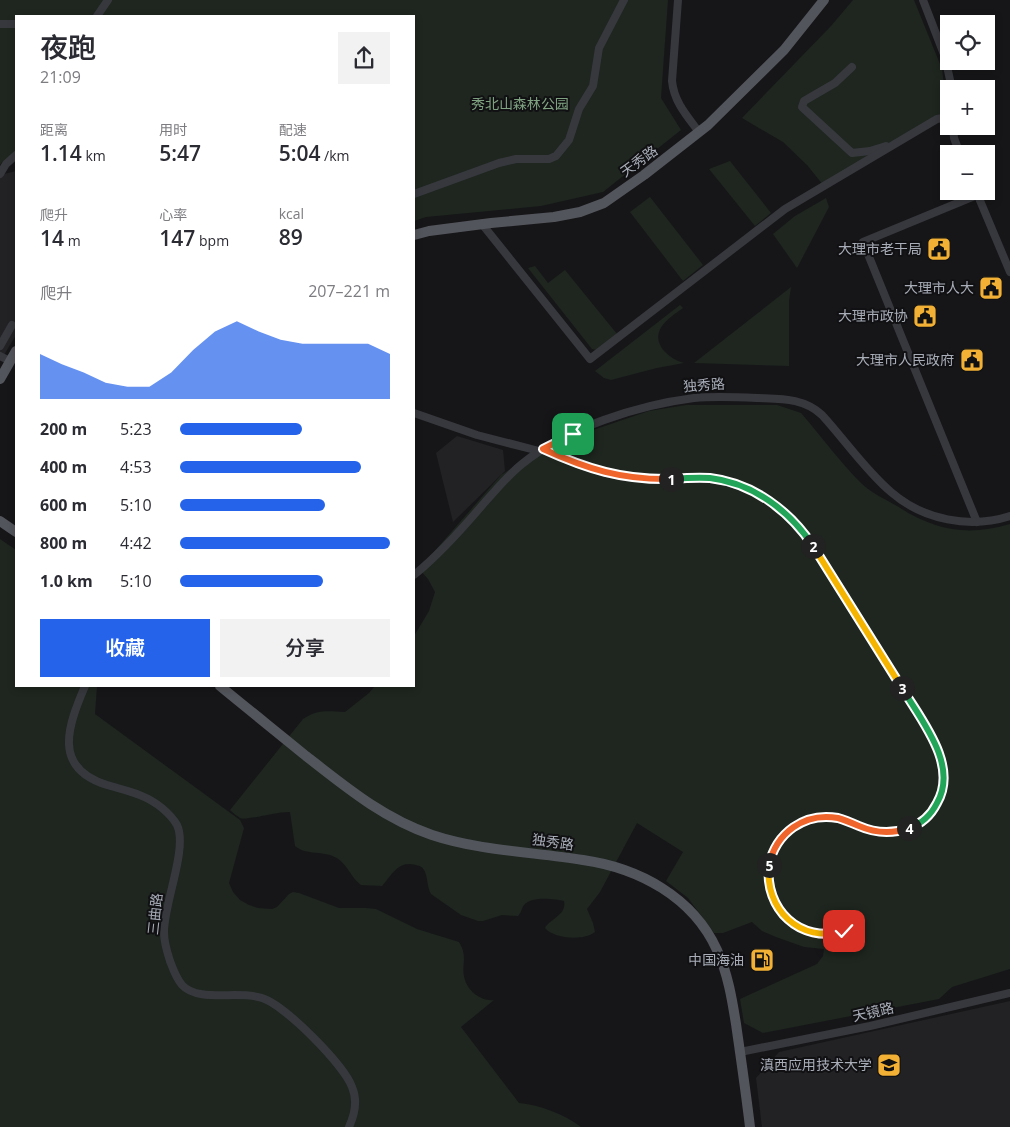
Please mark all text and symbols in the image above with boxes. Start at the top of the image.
map controls [940,15,995,200]
button: locate [940,15,995,70]
text: 夜跑 [40,28,96,66]
button: share [338,32,390,84]
text: 21:09 [40,66,81,88]
button: + [940,80,995,135]
park label: 秀北山森林公园 [471,94,569,113]
text: 距离 [40,120,68,139]
text: 用时 [159,120,187,139]
text: 配速 [279,120,307,139]
text: 1.14 [40,139,82,167]
text: 5:47 [159,139,201,167]
text: 5:04 [279,139,320,167]
street label: 天秀路 [616,141,661,181]
button: − [940,145,995,200]
text: km [82,146,106,165]
text: /km [320,146,350,165]
text: kcal [279,204,304,223]
text: 爬升 [40,205,68,224]
text: 心率 [159,205,187,224]
text: 89 [279,223,303,251]
text: 14 [40,224,64,252]
text: 147 [159,224,195,252]
text: m [64,231,81,250]
text: bpm [195,231,229,250]
public building icon: 大理市老干局 [926,236,952,262]
place label: 大理市老干局 [838,239,922,258]
public building icon: 大理市人大 [978,275,1004,301]
place label: 大理市人大 [904,278,974,297]
text: 207–221 m [308,280,390,302]
text: 爬升 [40,282,72,304]
public building icon: 大理市政协 [912,303,938,329]
place label: 大理市政协 [838,306,908,325]
public building icon: 大理市人民政府 [959,347,985,373]
place label: 大理市人民政府 [856,350,954,369]
street label: 独秀路 [682,374,726,395]
pin [552,413,594,455]
text: 200 m [40,418,87,440]
text: 5:23 [120,418,152,440]
icon: arrive [559,420,587,448]
text: 400 m [40,456,87,478]
text: 4:53 [120,456,152,478]
pin: 1 [658,466,684,492]
text: 1 [667,470,676,489]
text: 600 m [40,494,87,516]
text: 5:10 [120,494,152,516]
text: 800 m [40,532,87,554]
text: 4:42 [120,532,152,554]
pin: 2 [800,534,826,558]
text: 2 [809,537,818,556]
text: 1.0 km [40,570,93,592]
text: 5:10 [120,570,152,592]
button: 收藏 [40,619,210,677]
button: 分享 [220,619,390,677]
pin: 3 [890,676,914,700]
text: 3 [898,679,907,698]
pin: 4 [896,816,922,840]
text: 4 [905,819,914,838]
street label: 独秀路 [531,829,575,854]
pin: 5 [756,852,782,878]
text: 5 [765,856,774,875]
street label: 三曲路 [143,892,166,936]
pin [823,910,865,952]
icon: check [830,917,858,945]
fuel station icon: 中国海油 [749,947,775,973]
place label: 中国海油 [688,950,744,969]
street label: 天镜路 [850,998,895,1025]
school or university icon: 滇西应用技术大学 [876,1052,902,1078]
place label: 滇西应用技术大学 [760,1055,872,1074]

